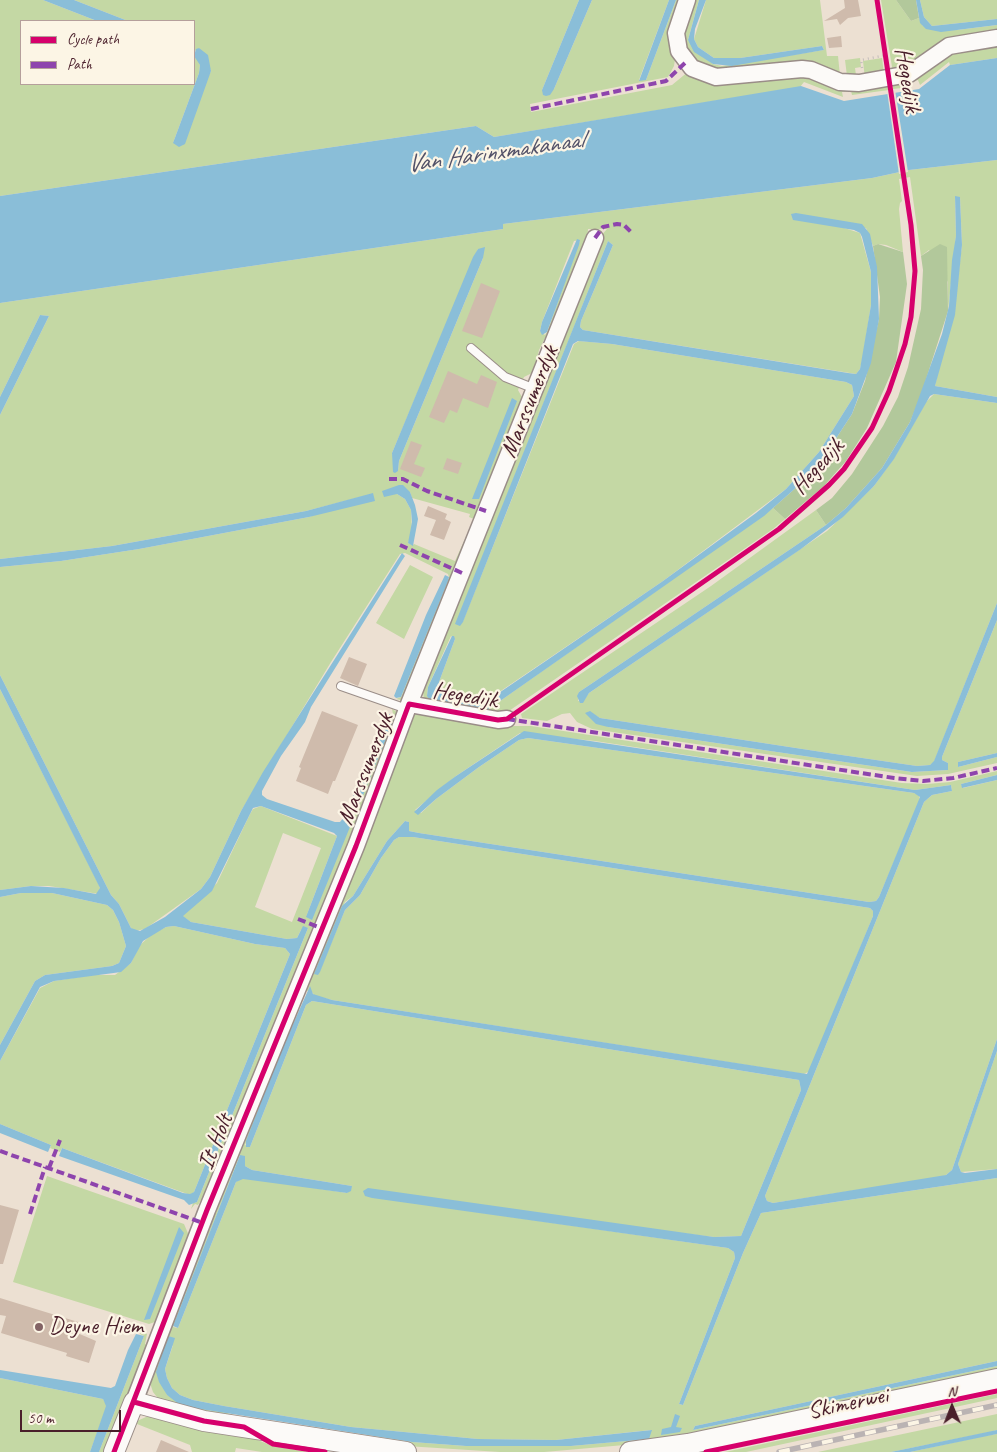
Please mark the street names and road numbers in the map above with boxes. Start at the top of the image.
street label: Hegedijk [888,46,926,114]
street label: Marssumerdyk [495,342,565,462]
street label: Hegedijk [785,433,851,501]
street label: Hegedijk [431,677,499,715]
street label: Marssumerdyk [331,709,401,829]
street label: It Holt [192,1110,240,1174]
street label: Skimerwei [805,1381,891,1427]

